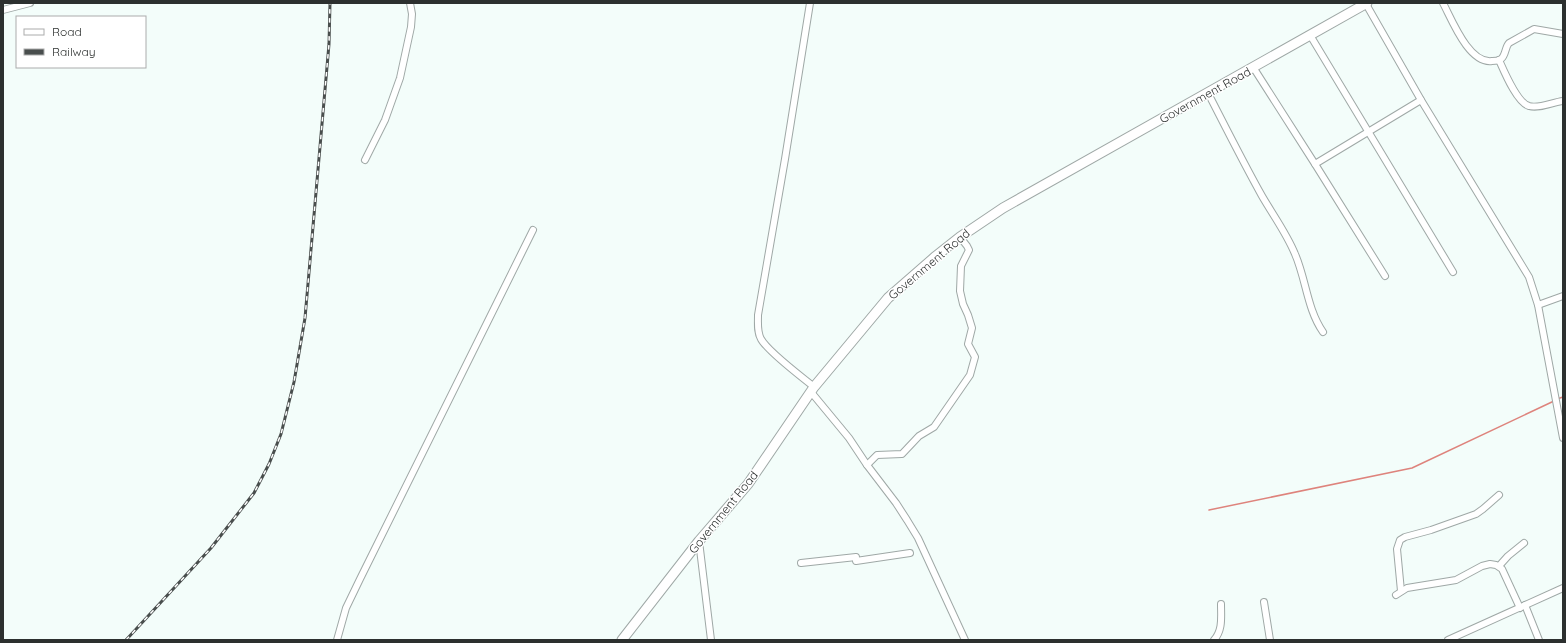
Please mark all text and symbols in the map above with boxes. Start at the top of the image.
legend [16,16,146,68]
text: Road [52,24,82,39]
text: Railway [52,44,96,59]
street label: Government Road [1157,64,1253,126]
street label: Government Road [885,225,973,303]
street label: Government Road [685,468,761,556]

